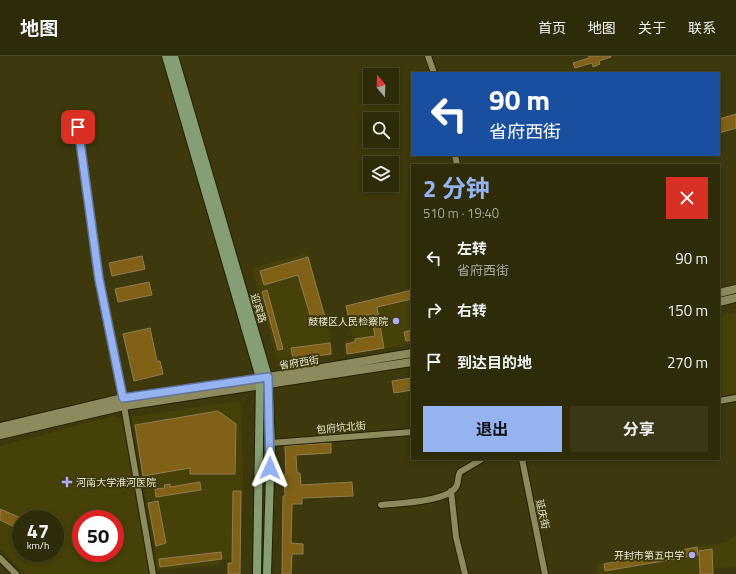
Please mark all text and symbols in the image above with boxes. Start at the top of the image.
text: 地图 [20,13,58,42]
text: 首页 [538,17,566,38]
text: 地图 [588,17,616,38]
text: 关于 [638,17,666,38]
text: 联系 [688,17,716,38]
north arrow [363,68,399,104]
map controls [363,68,399,192]
text: 90 m [489,78,550,121]
icon: left [423,88,475,140]
pin [61,110,95,144]
button: search [363,112,399,148]
icon: arrive [67,116,89,138]
text: 省府西街 [489,118,561,145]
button: layers [363,156,399,192]
text: 2 分钟 [423,170,490,206]
button: close [666,177,708,219]
text: 510 m · 19:40 [423,203,499,223]
text: 左转 [457,237,487,260]
icon: left [423,247,445,269]
text: 90 m [675,247,708,270]
text: 省府西街 [457,260,509,280]
street label: 迎宾路 [247,292,270,325]
icon: right [423,299,445,321]
text: 右转 [457,299,487,322]
text: 150 m [667,299,708,322]
place label: 鼓楼区人民检察院 [308,314,388,329]
marker: 鼓楼区人民检察院 [391,316,401,326]
icon: arrive [423,351,445,373]
text: 到达目的地 [457,351,532,374]
text: 270 m [667,351,708,374]
street label: 省府西街 [278,352,320,373]
button: 退出 [423,406,562,452]
button: 分享 [570,406,708,452]
street label: 包府坑北街 [315,418,367,437]
position arrow [249,447,291,489]
place label: 河南大学淮河医院 [76,475,156,490]
marker: 河南大学淮河医院 [61,476,73,488]
street label: 延庆街 [532,498,553,530]
speed limit sign: 50 [72,510,124,562]
text: 47 [27,515,49,546]
text: km/h [27,538,49,553]
place label: 开封市第五中学 [614,548,684,563]
marker: 开封市第五中学 [687,550,697,560]

